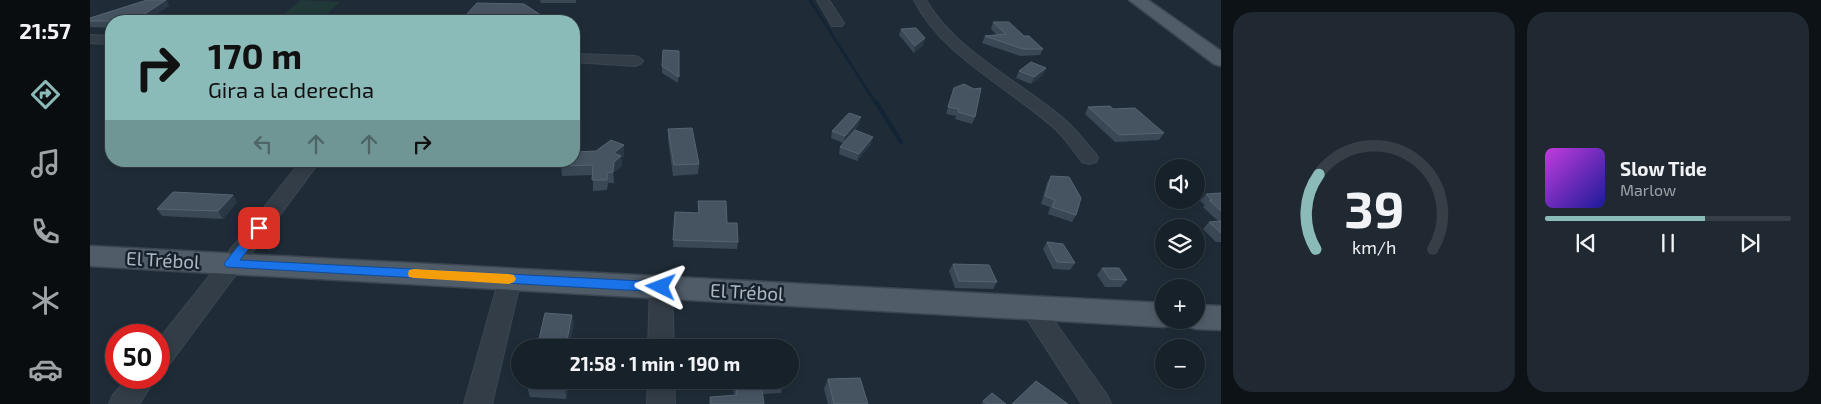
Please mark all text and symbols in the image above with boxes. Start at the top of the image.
text: 21:57 [19,17,71,43]
text: 170 m [208,34,302,76]
icon: right [125,35,190,100]
text: Gira a la derecha [208,76,374,102]
icon: directions [28,77,63,112]
icon: left [249,130,277,158]
icon: ahead [302,130,330,158]
icon: ahead [355,130,383,158]
icon: right [408,130,436,158]
icon: music [28,146,63,181]
text: Slow Tide [1620,157,1707,180]
map controls [1155,159,1205,389]
button: sound [1155,159,1205,209]
text: 39 [1344,176,1404,238]
text: Marlow [1620,180,1676,199]
pin [238,207,280,249]
icon: phone [28,214,63,249]
icon: arrive [245,214,273,242]
button: layers [1155,219,1205,269]
icon: previous [1572,229,1600,257]
icon: pause [1654,229,1682,257]
icon: next [1736,229,1764,257]
text: km/h [1352,236,1396,258]
street label: El Trébol [126,246,201,273]
position arrow [634,260,686,312]
street label: El Trébol [710,278,785,305]
button: + [1155,279,1205,329]
icon: climate [28,283,63,318]
speed limit sign: 50 [105,324,170,389]
button: − [1155,339,1205,389]
icon: car [28,352,63,387]
text: 21:58 · 1 min · 190 m [570,352,740,375]

